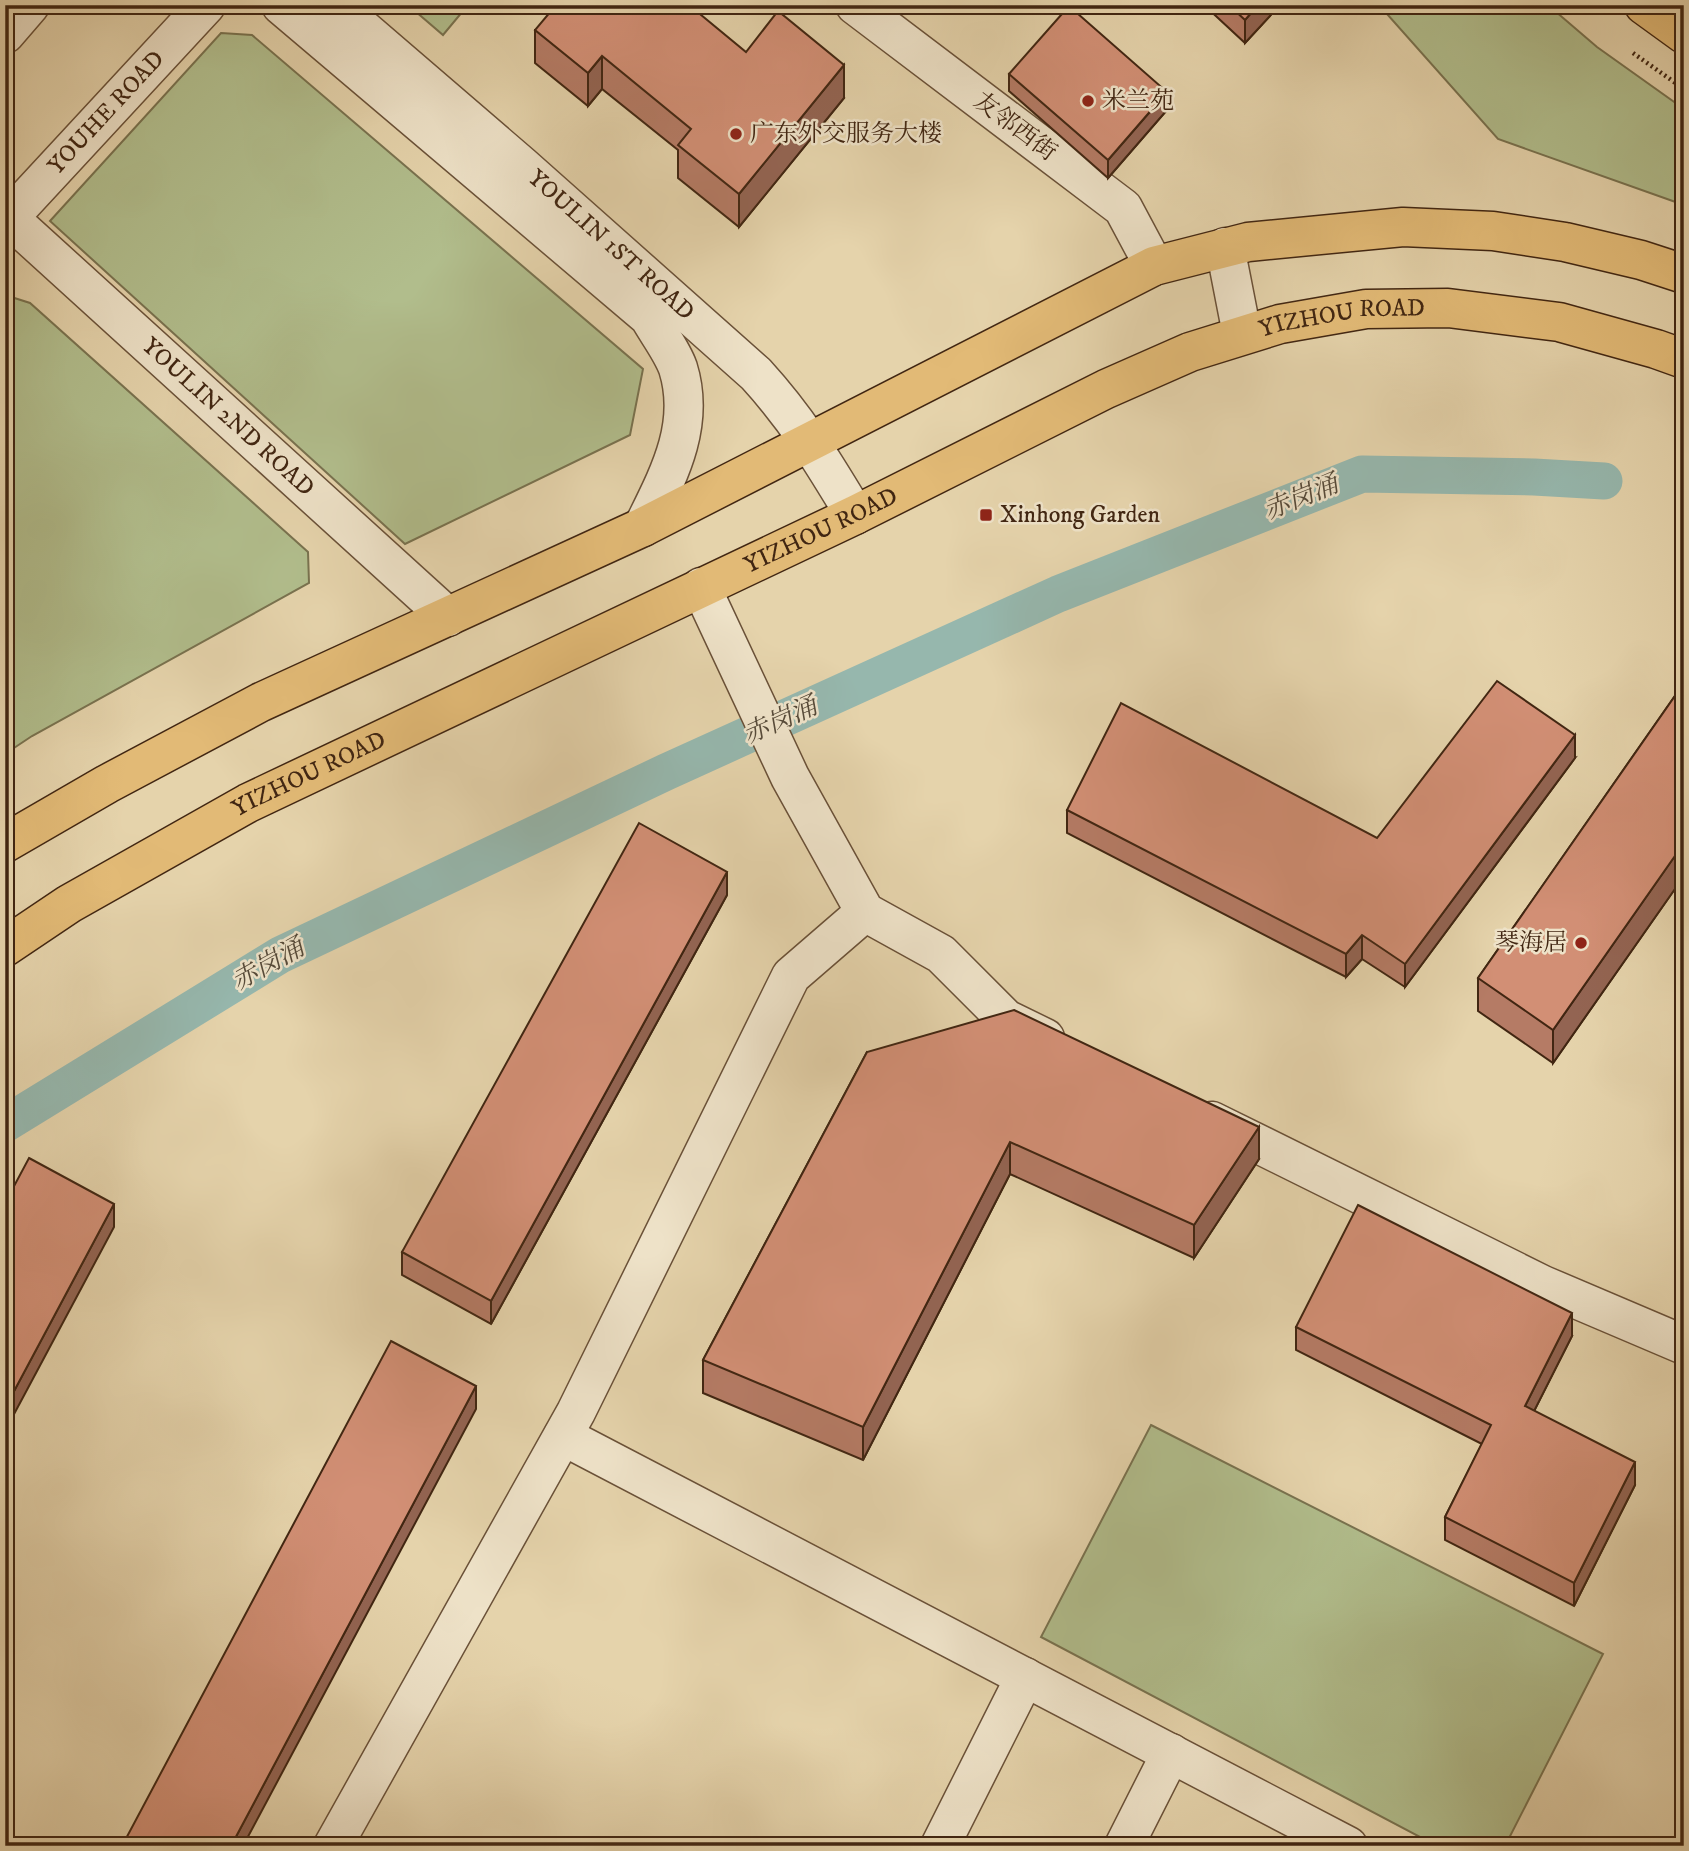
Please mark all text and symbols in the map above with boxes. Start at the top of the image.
street label: YOUHE ROAD [42,44,171,181]
street label: 友邻西街 [968,86,1062,168]
place label: 米兰苑 [1102,86,1174,116]
marker: 米兰苑 [1080,93,1096,109]
place label: 广东外交服务大楼 [750,119,942,149]
marker: 广东外交服务大楼 [728,126,744,142]
street label: YOULIN 1ST ROAD [522,163,701,327]
street label: YIZHOU ROAD [1256,293,1425,345]
street label: YOULIN 2ND ROAD [136,331,320,503]
water label: 赤岗涌 [1259,467,1346,528]
street label: YIZHOU ROAD [739,481,903,580]
place label: Xinhong Garden [1000,500,1160,530]
marker: Xinhong Garden [978,507,994,523]
water label: 赤岗涌 [738,689,825,752]
street label: YIZHOU ROAD [227,725,391,824]
place label: 琴海居 [1495,928,1567,958]
water label: 赤岗涌 [226,930,313,998]
marker: 琴海居 [1573,935,1589,951]

